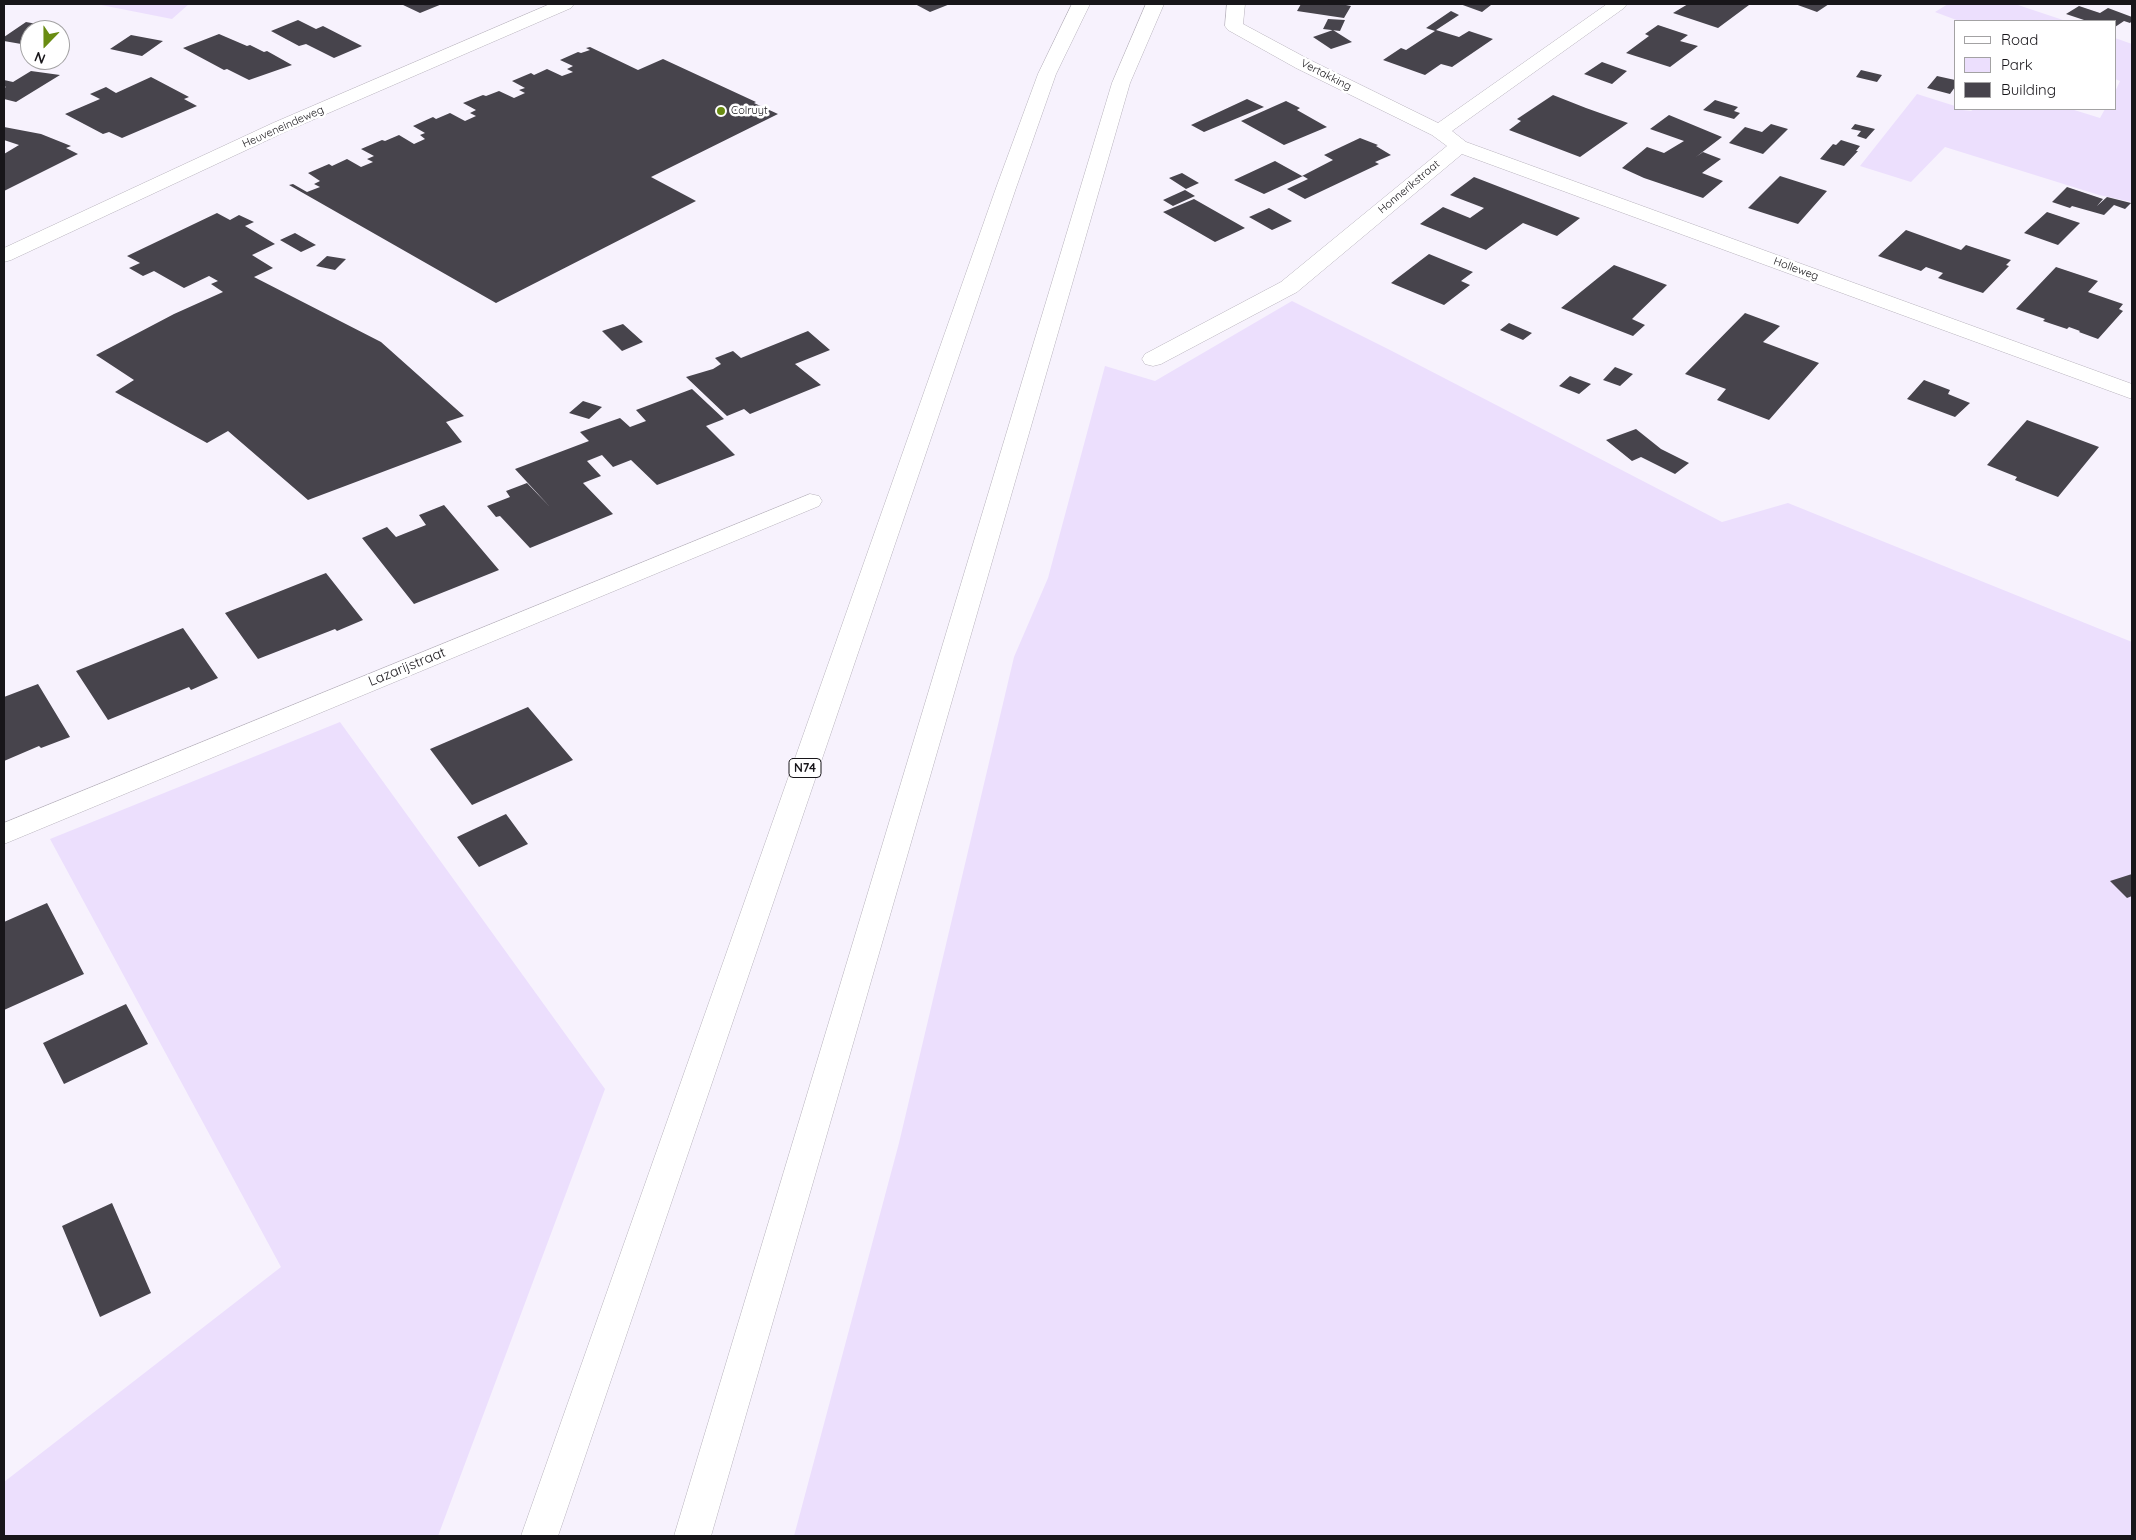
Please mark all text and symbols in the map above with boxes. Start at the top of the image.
north arrow [20,20,70,70]
legend [1954,20,2116,110]
text: Road [2001,30,2038,49]
text: N [32,48,48,68]
text: Park [2001,55,2033,74]
street label: Vertakking [1298,57,1354,93]
text: Building [2001,80,2056,99]
street label: Heuveneindeweg [240,103,326,151]
place label: Colruyt [731,104,768,118]
marker: Colruyt [715,105,727,117]
street label: Honnerikstraat [1376,157,1442,217]
street label: Holleweg [1772,255,1820,283]
street label: Lazarijstraat [366,644,448,690]
road number: N74 [789,758,821,778]

